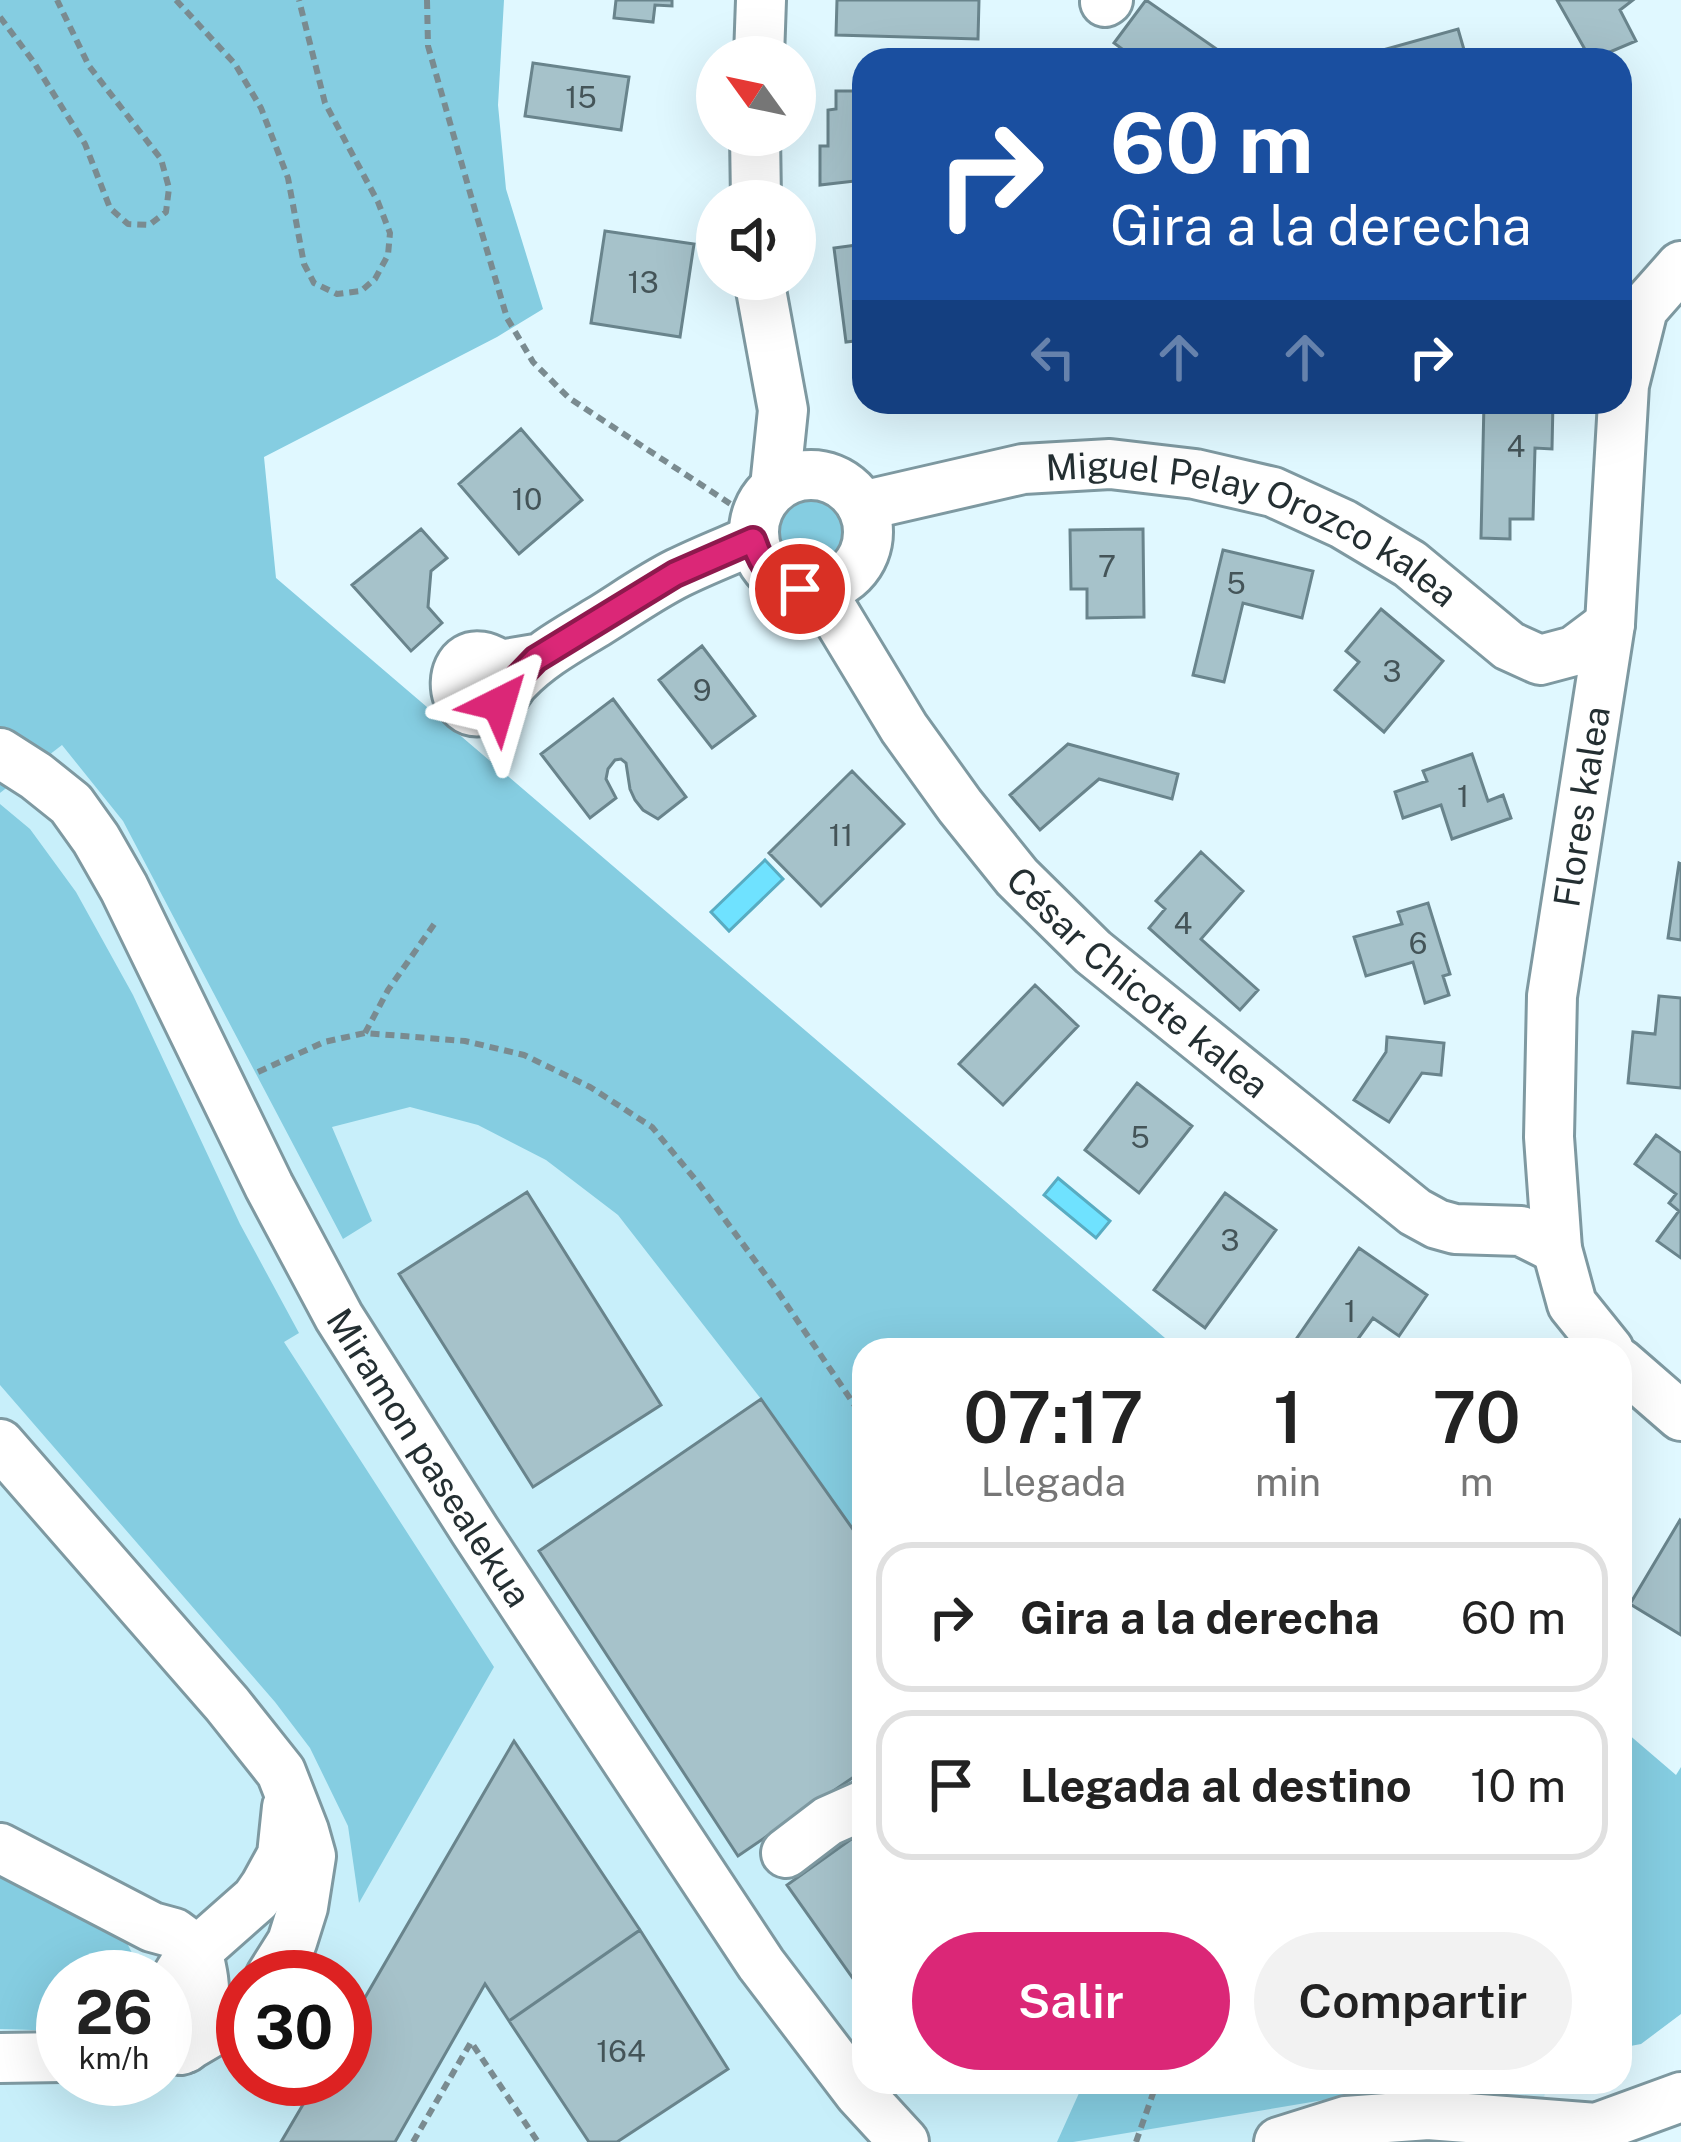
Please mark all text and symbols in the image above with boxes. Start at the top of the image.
north arrow [696,36,816,156]
map controls [696,36,816,300]
house number: 15 [565,79,597,115]
text: 60 m [1110,93,1314,192]
icon: right [912,96,1068,252]
button: sound [696,180,816,300]
text: Gira a la derecha [1110,194,1532,257]
house number: 13 [627,264,659,300]
icon: left [1020,324,1086,390]
icon: ahead [1146,324,1212,390]
icon: ahead [1272,324,1338,390]
icon: right [1398,324,1464,390]
house number: 4 [1507,428,1525,464]
street label: Miguel Pelay Orozco kalea [1045,443,1466,615]
house number: 10 [512,481,542,517]
pin [749,538,851,640]
house number: 7 [1098,548,1116,584]
icon: arrive [767,556,833,622]
house number: 5 [1226,565,1246,601]
position arrow [436,641,562,767]
house number: 3 [1383,653,1401,689]
house number: 9 [693,672,711,708]
street label: Flores kalea [1545,703,1618,910]
house number: 1 [1457,778,1469,814]
house number: 11 [829,817,853,853]
street label: César Chicote kalea [998,858,1277,1106]
house number: 4 [1174,905,1192,941]
house number: 6 [1409,925,1427,961]
house number: 5 [1130,1119,1150,1155]
house number: 3 [1221,1222,1239,1258]
house number: 1 [1344,1293,1356,1329]
street label: Miramon pasealekua [318,1301,540,1615]
text: 07:17 [963,1375,1144,1459]
text: 1 [1273,1375,1303,1459]
text: 70 [1432,1375,1521,1459]
text: Llegada [981,1459,1126,1505]
text: min [1255,1459,1321,1505]
text: m [1460,1459,1493,1505]
icon: right [918,1584,984,1650]
text: Gira a la derecha [1020,1591,1380,1644]
text: 60 m [1461,1591,1566,1644]
icon: arrive [918,1752,984,1818]
text: Llegada al destino [1020,1759,1412,1812]
text: 10 m [1470,1759,1566,1812]
button: Salir [912,1932,1230,2070]
button: Compartir [1254,1932,1572,2070]
speed limit sign: 30 [216,1950,372,2106]
text: 26 [75,1977,153,2048]
house number: 164 [596,2033,646,2069]
text: km/h [79,2040,149,2076]

